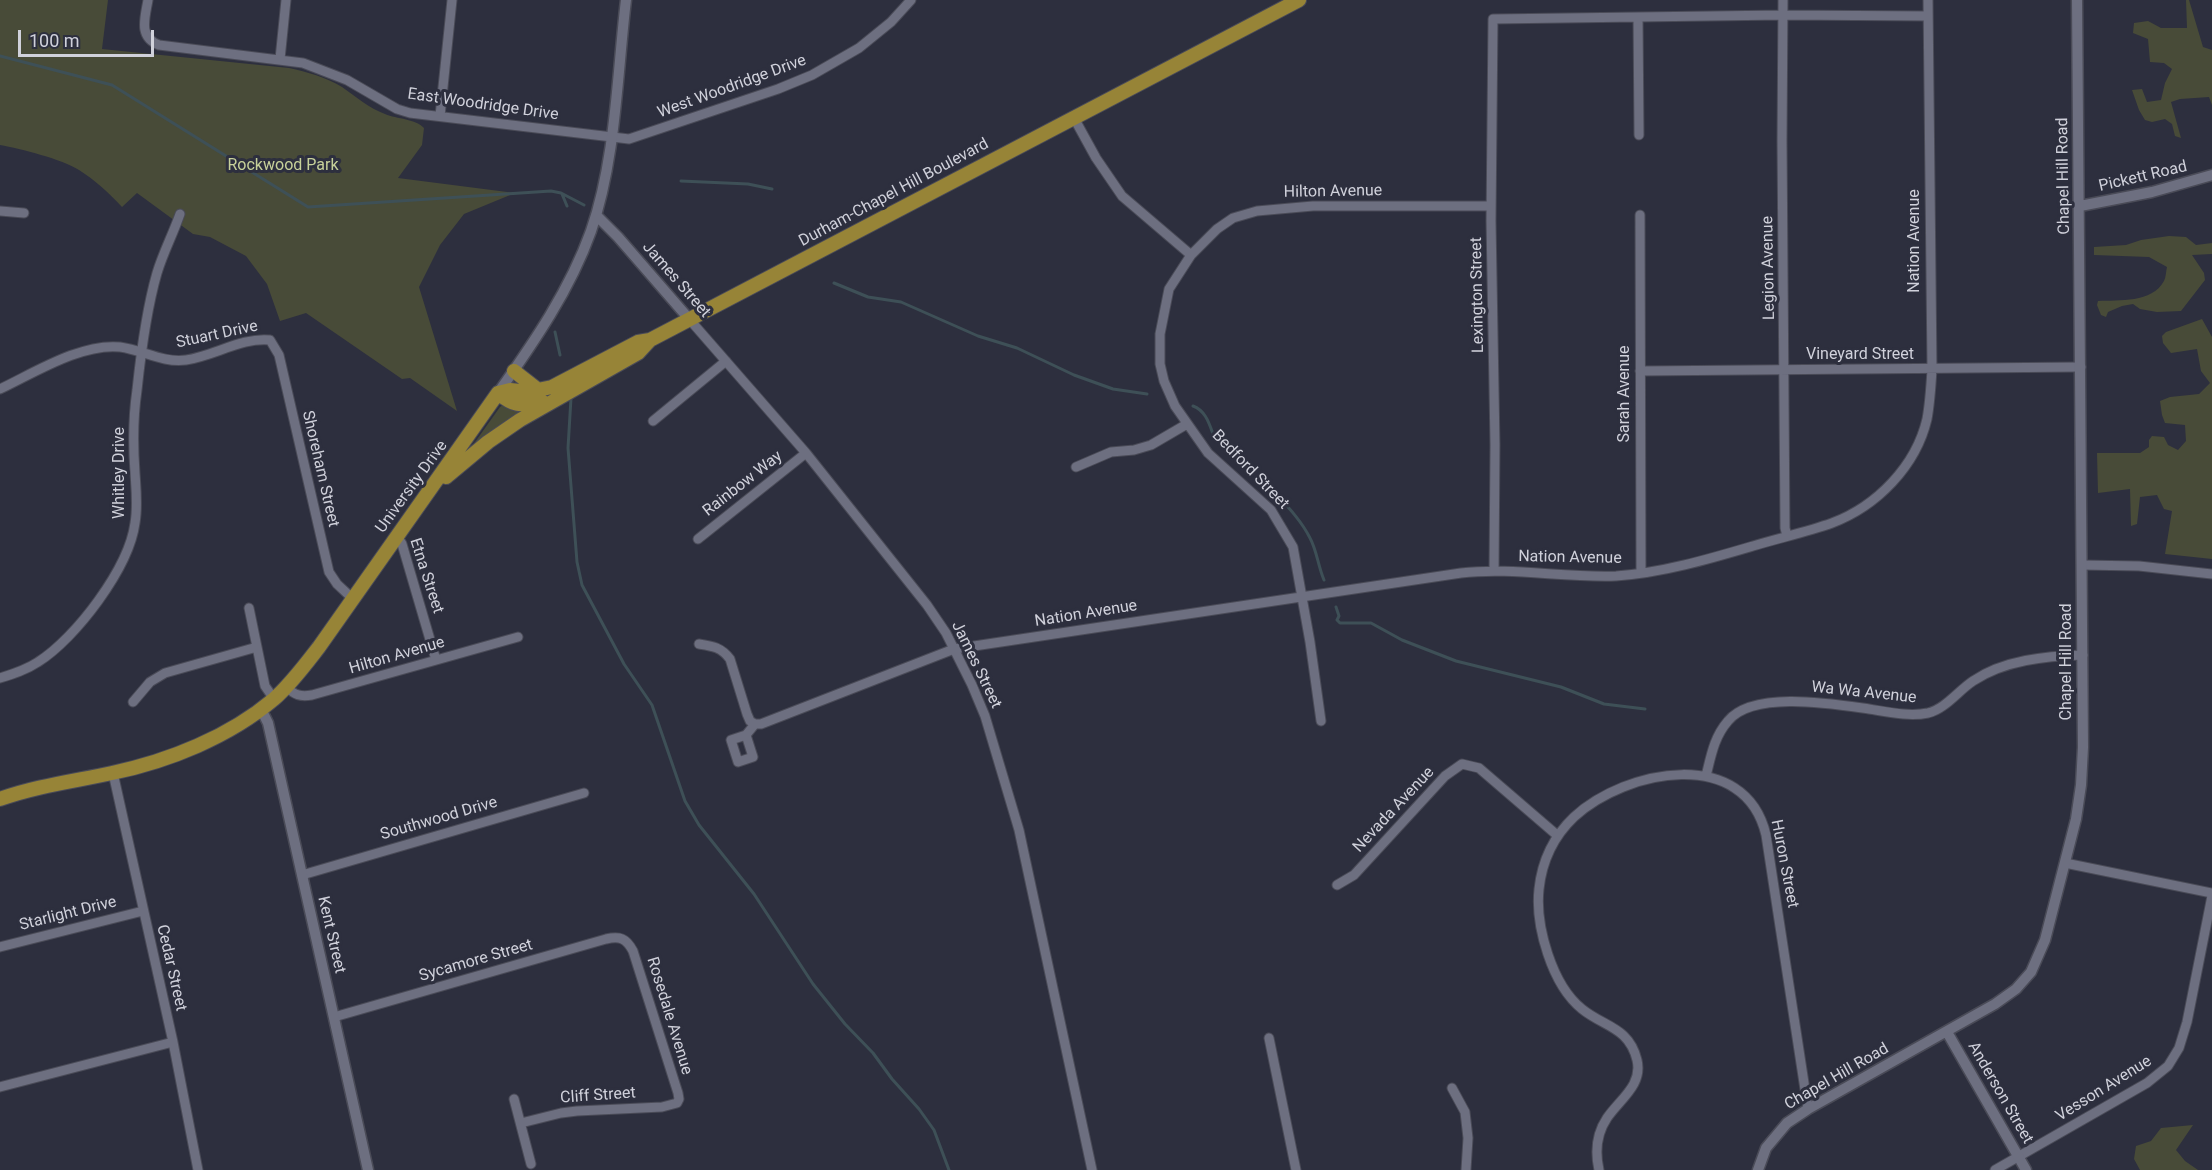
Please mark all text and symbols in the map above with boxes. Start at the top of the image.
scale bar [21,18,158,56]
text: 100 m [29,30,80,51]
street label: West Woodridge Drive [655,51,809,123]
street label: East Woodridge Drive [406,85,560,125]
street label: Chapel Hill Road [2053,117,2075,235]
street label: Durham-Chapel Hill Boulevard [796,135,992,251]
park label: Rockwood Park [228,156,338,176]
street label: Pickett Road [2097,158,2189,196]
street label: Hilton Avenue [1284,182,1382,202]
street label: Nation Avenue [1905,189,1925,293]
street label: Legion Avenue [1758,216,1780,320]
street label: Lexington Street [1467,237,1489,353]
street label: James Street [638,238,714,322]
street label: Stuart Drive [174,317,260,353]
street label: Sarah Avenue [1615,345,1635,443]
street label: Vineyard Street [1806,345,1914,365]
street label: Shoreham Street [297,409,343,529]
street label: Bedford Street [1207,426,1293,514]
street label: Whitley Drive [110,427,130,519]
street label: University Drive [372,437,452,537]
street label: Rainbow Way [699,447,787,521]
street label: Etna Street [405,536,447,616]
street label: Nation Avenue [1518,547,1622,569]
street label: Nation Avenue [1033,596,1139,632]
street label: Chapel Hill Road [2057,603,2077,721]
street label: James Street [947,618,1005,712]
street label: Hilton Avenue [347,633,447,679]
street label: Wa Wa Avenue [1811,678,1917,708]
street label: Nevada Avenue [1349,763,1439,857]
street label: Southwood Drive [378,793,500,845]
street label: Huron Street [1766,818,1802,910]
street label: Starlight Drive [17,893,119,935]
street label: Kent Street [313,895,349,975]
street label: Cedar Street [152,923,190,1013]
street label: Sycamore Street [417,936,535,986]
street label: Rosedale Avenue [642,955,696,1077]
street label: Chapel Hill Road [1782,1039,1892,1115]
street label: Anderson Street [1963,1039,2037,1147]
street label: Vesson Avenue [2053,1052,2155,1126]
street label: Cliff Street [560,1084,636,1108]

